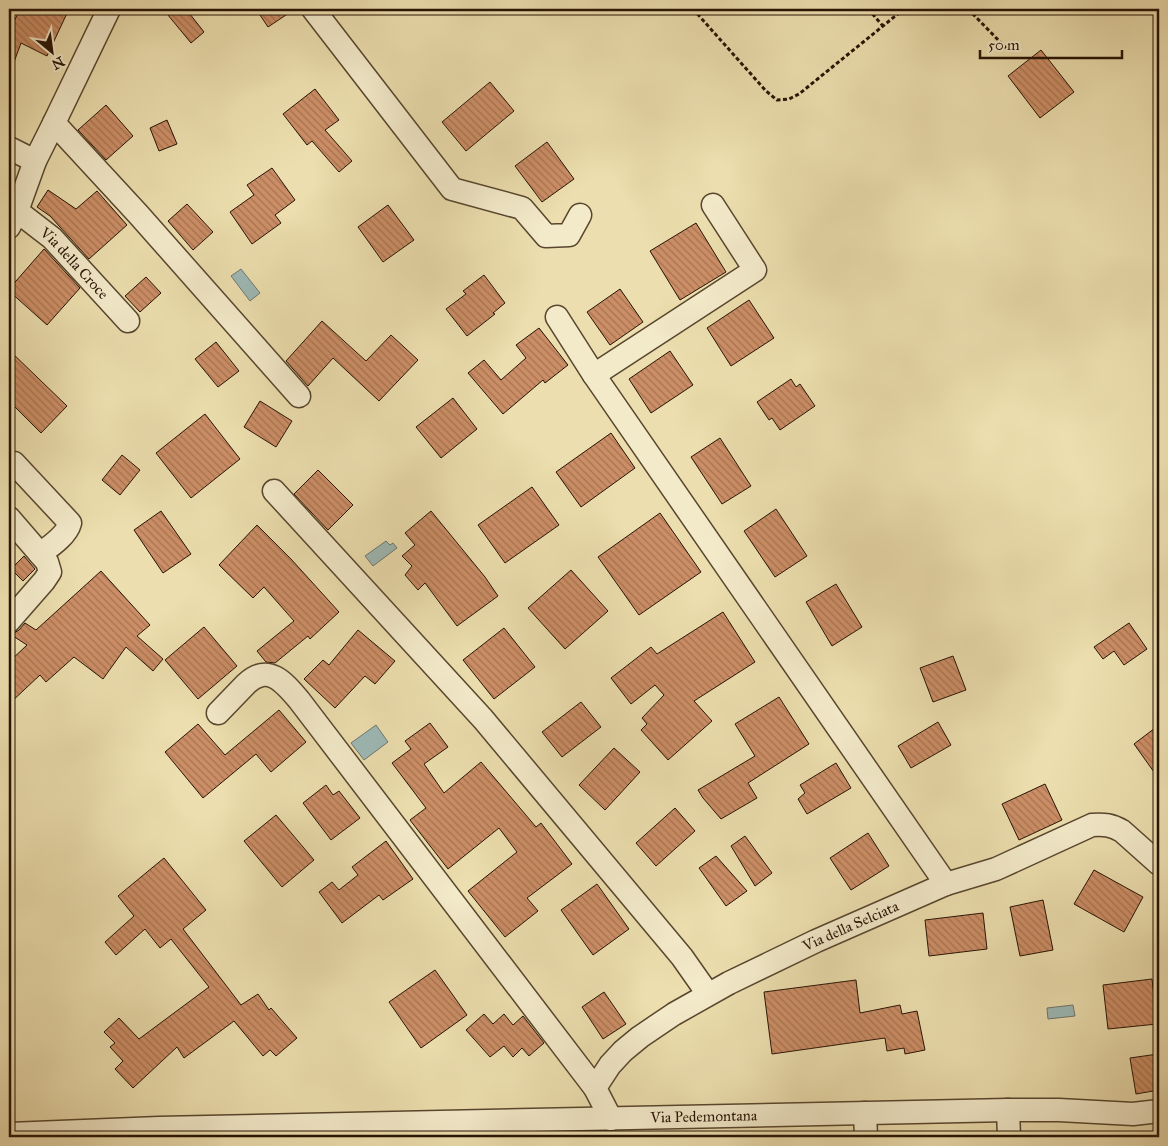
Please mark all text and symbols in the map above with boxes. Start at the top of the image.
north arrow [28,28,78,78]
scale bar [980,28,1123,60]
text: 50 m [988,36,1020,54]
text: N [49,53,67,73]
street label: Via della Croce [36,223,112,303]
street label: Via della Selciata [799,897,902,956]
street label: Via Pedemontana [649,1106,758,1127]

